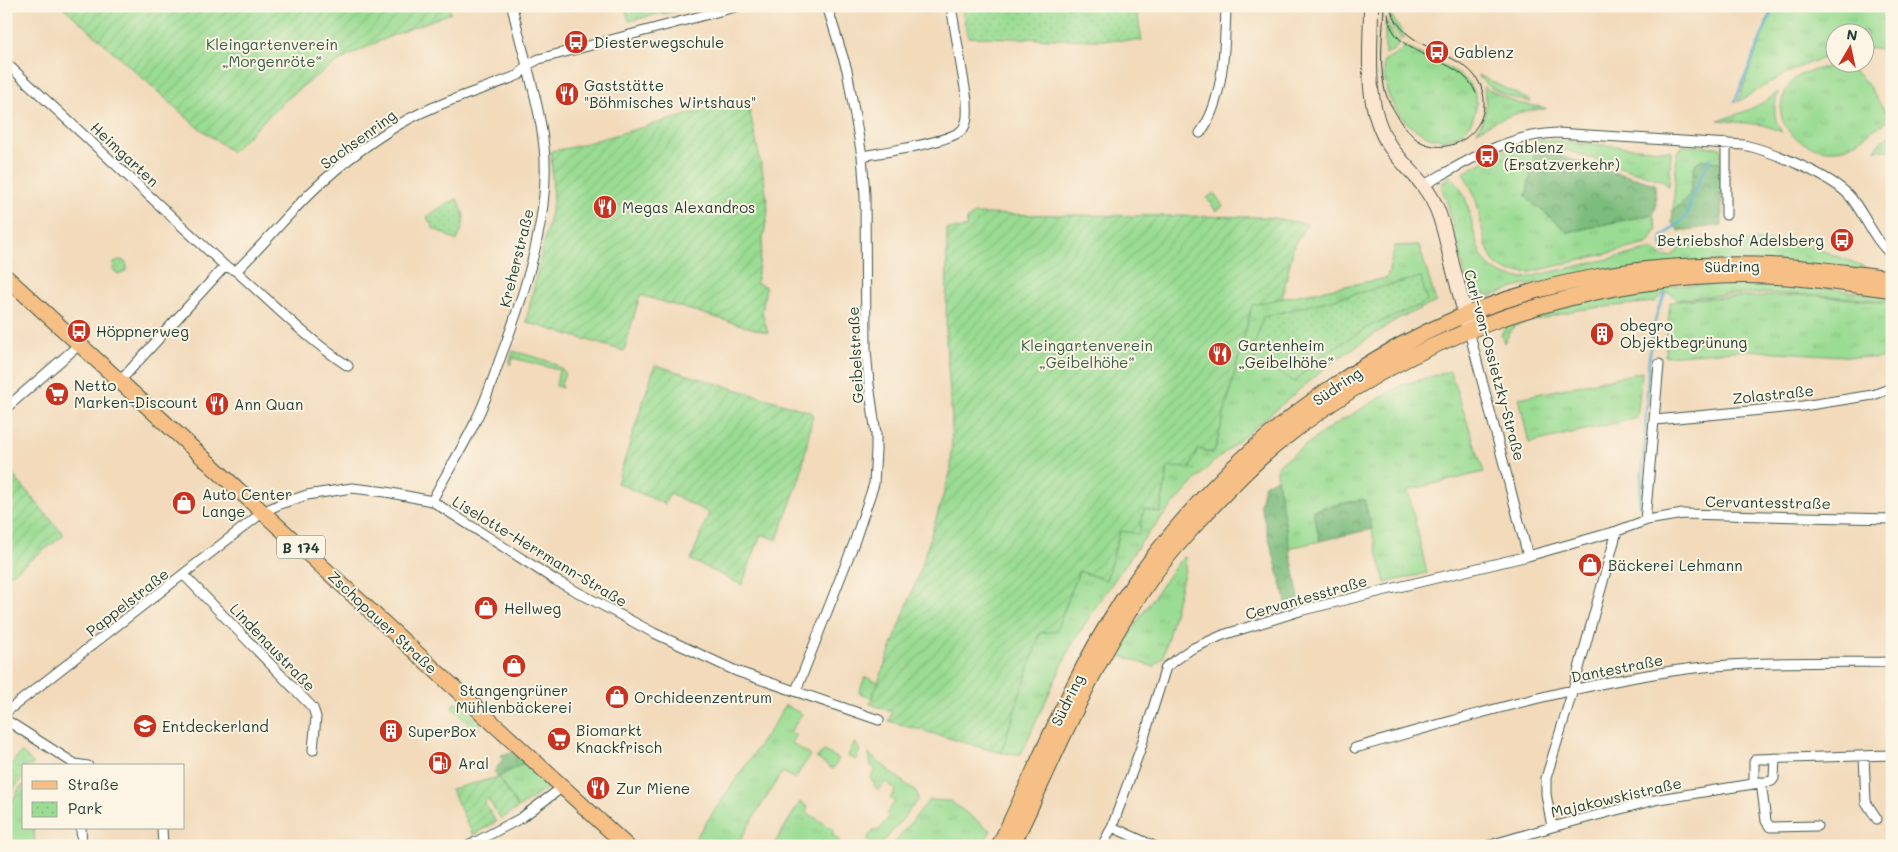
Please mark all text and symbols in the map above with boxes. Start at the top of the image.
north arrow [1826,22,1876,72]
text: N [1845,24,1859,45]
bus stop icon: Diesterwegschule [563,29,589,55]
place label: Diesterwegschule [594,32,724,52]
park label: Kleingartenverein „Morgenröte“ [206,34,338,71]
bus stop icon: Gablenz [1424,39,1450,65]
place label: Gablenz [1454,42,1514,62]
place label: Gaststätte "Böhmisches Wirtshaus" [584,75,756,112]
restaurant icon: Gaststätte "Böhmisches Wirtshaus" [554,81,580,107]
street label: Sachsenring [316,105,400,173]
street label: Heimgarten [87,117,163,191]
place label: Gablenz (Ersatzverkehr) [1504,137,1620,174]
bus stop icon: Gablenz (Ersatzverkehr) [1474,143,1500,169]
restaurant icon: Megas Alexandros [592,194,618,220]
place label: Megas Alexandros [622,197,755,217]
street label: Kreherstraße [494,207,538,309]
bus stop icon: Betriebshof Adelsberg [1829,227,1855,253]
place label: Betriebshof Adelsberg [1657,230,1824,250]
street label: Südring [1704,256,1760,276]
street label: Carl-von-Ossietzky-Straße [1460,267,1530,463]
street label: Geibelstraße [842,306,868,404]
place label: obegro Objektbegrünung [1620,315,1747,352]
bus stop icon: Höppnerweg [66,318,92,344]
place label: Höppnerweg [96,321,189,341]
building icon: obegro Objektbegrünung [1589,321,1615,347]
park label: Kleingartenverein „Geibelhöhe“ [1021,335,1153,372]
place label: Gartenheim „Geibelhöhe“ [1238,335,1334,372]
restaurant icon: Gartenheim „Geibelhöhe“ [1207,341,1233,367]
street label: Südring [1308,362,1366,410]
place label: Netto Marken-Discount [74,375,198,412]
street label: Zolastraße [1731,380,1815,408]
supermarket icon: Netto Marken-Discount [44,381,70,407]
restaurant icon: Ann Quan [204,391,230,417]
place label: Ann Quan [234,394,303,414]
place label: Auto Center Lange [202,484,293,521]
shop icon: Auto Center Lange [171,490,197,516]
street label: Liselotte-Herrmann-Straße [449,491,631,611]
street label: Cervantesstraße [1705,491,1831,513]
road number: B 174 [277,536,325,558]
shop icon: Bäckerei Lehmann [1577,552,1603,578]
place label: Bäckerei Lehmann [1608,555,1743,575]
street label: Pappelstraße [82,563,172,641]
street label: Zschopauer Straße [324,566,442,678]
street label: Cervantesstraße [1243,570,1369,624]
shop icon: Hellweg [473,595,499,621]
place label: Hellweg [504,598,561,618]
street label: Lindenaustraße [226,599,320,695]
street label: Dantestraße [1569,649,1665,687]
shop icon: Stangengrüner Mühlenbäckerei [501,653,527,679]
street label: Südring [1046,671,1088,729]
place label: Stangengrüner Mühlenbäckerei [456,680,572,717]
shop icon: Orchideenzentrum [604,684,630,710]
place label: Orchideenzentrum [634,687,772,707]
school or university icon: Entdeckerland [132,713,158,739]
place label: Entdeckerland [162,716,269,736]
building icon: SuperBox [378,718,404,744]
place label: Biomarkt Knackfrisch [576,720,662,757]
place label: SuperBox [408,721,477,741]
supermarket icon: Biomarkt Knackfrisch [546,726,572,752]
fuel station icon: Aral [427,750,453,776]
place label: Aral [458,753,489,773]
legend [22,764,185,830]
street label: Majakowskistraße [1549,772,1683,822]
text: Straße [68,774,119,794]
restaurant icon: Zur Miene [585,775,611,801]
place label: Zur Miene [616,778,690,798]
text: Park [68,798,102,818]

